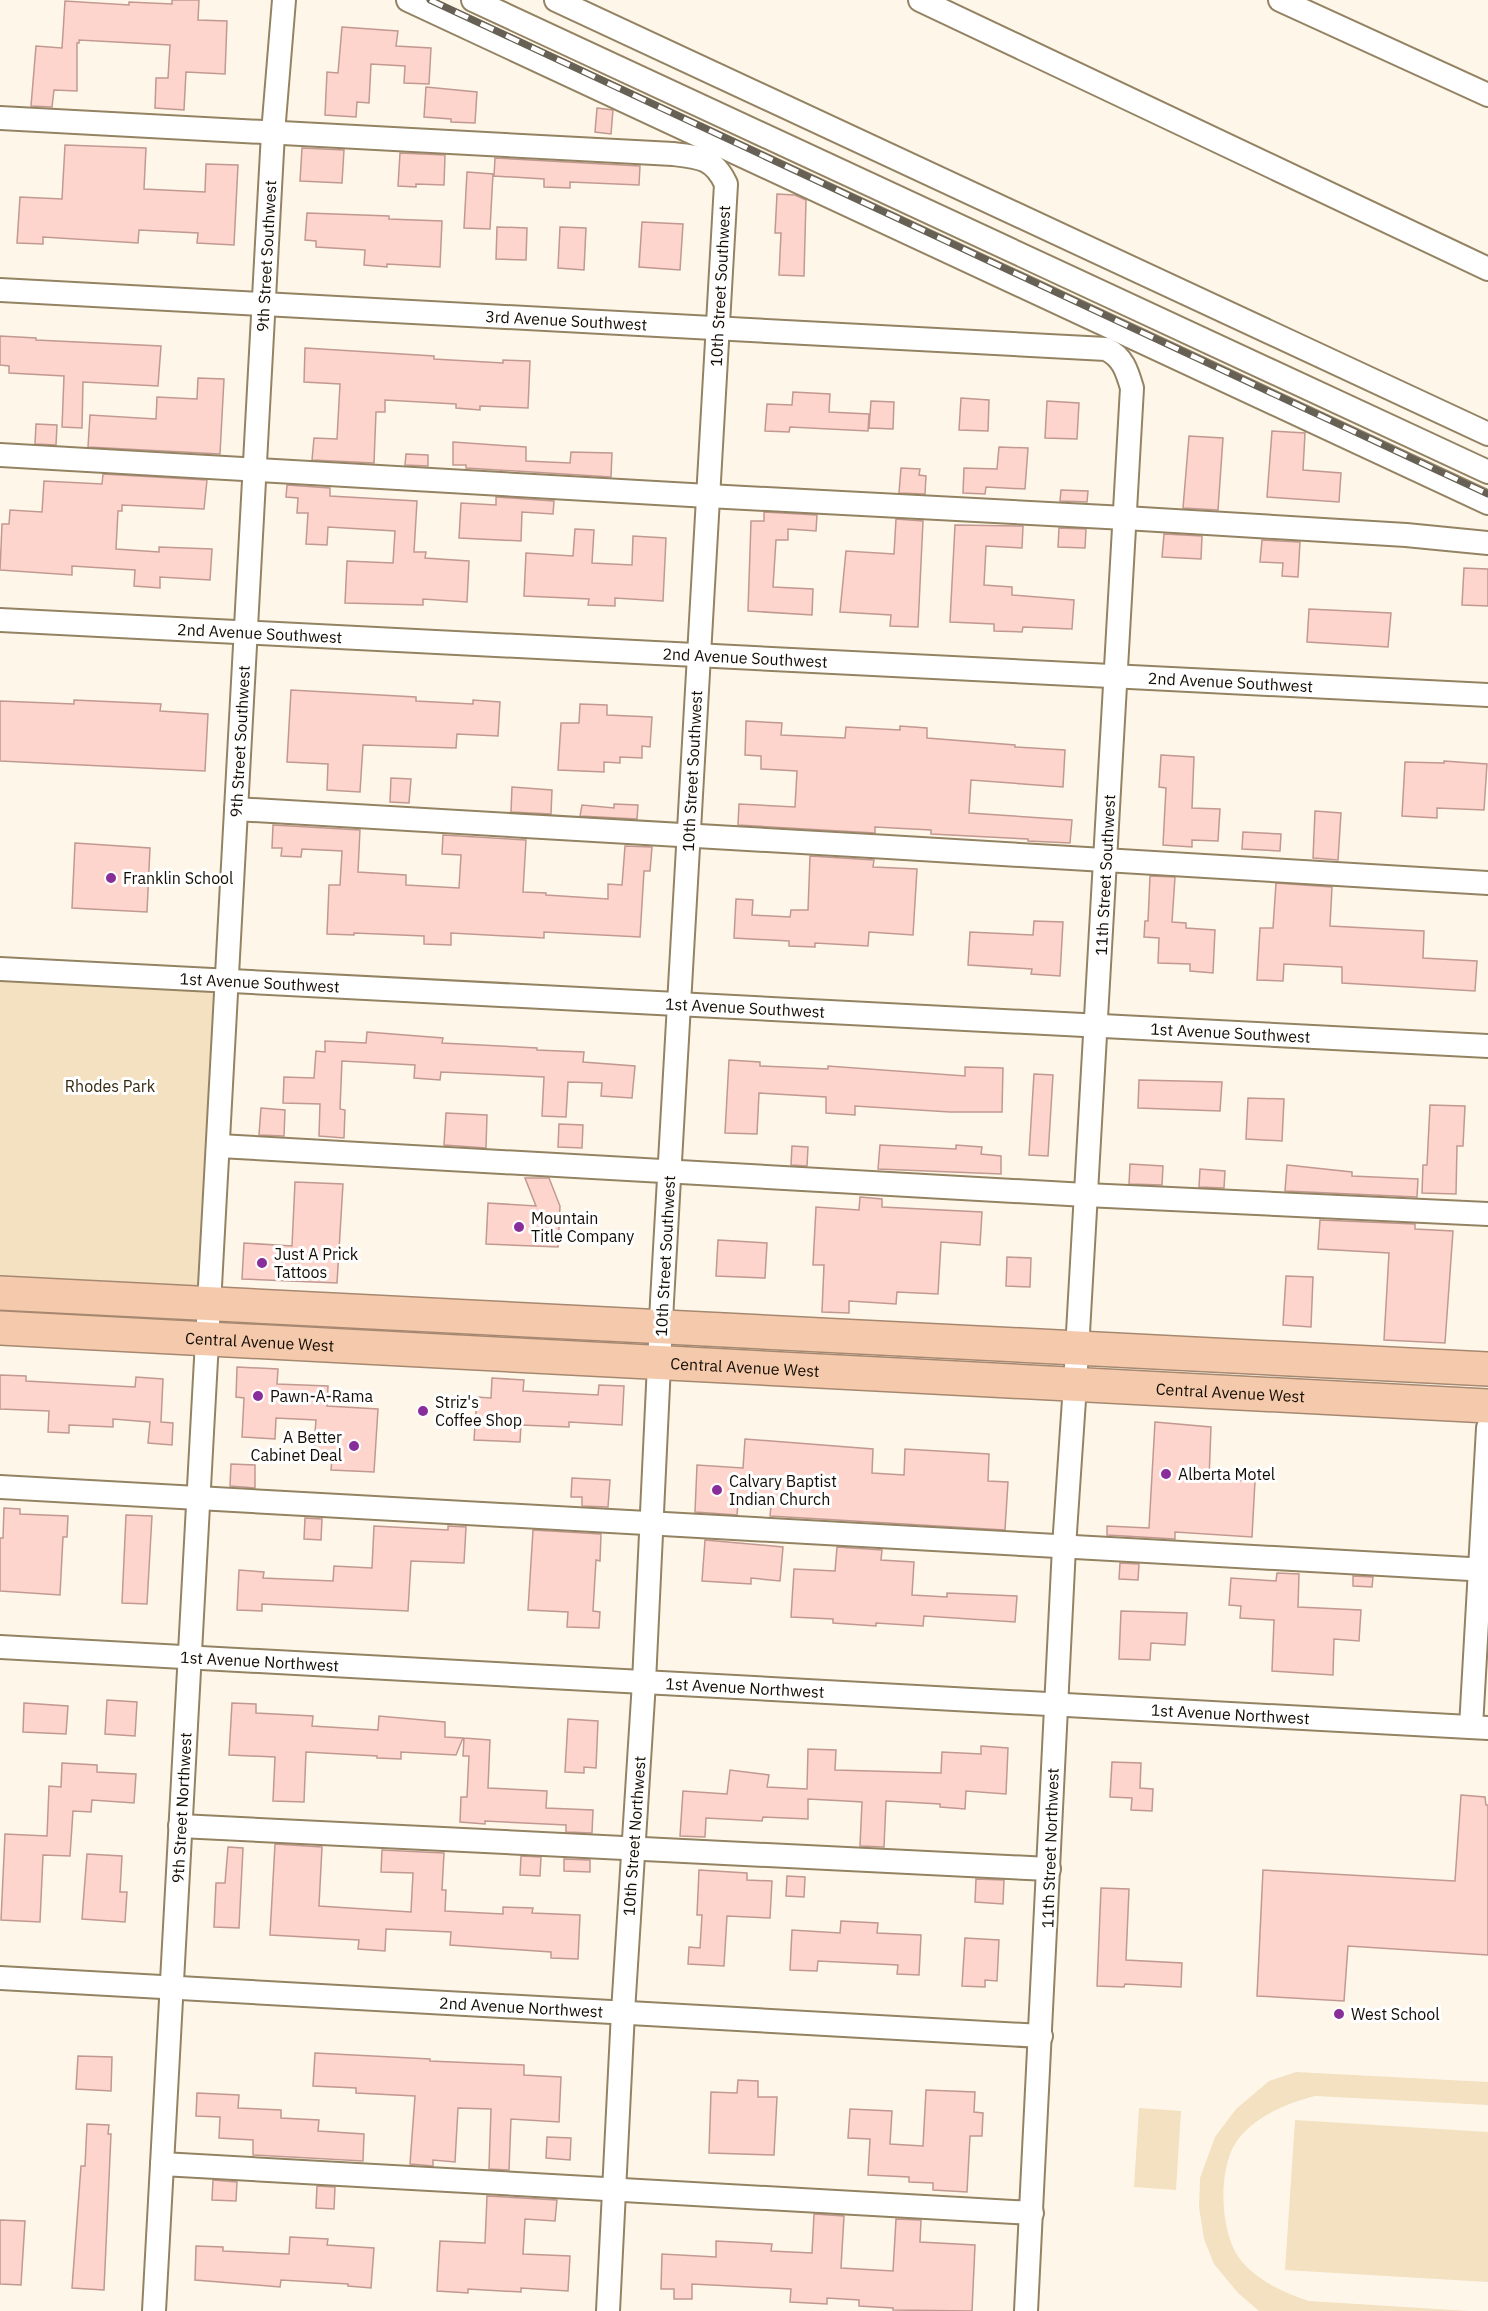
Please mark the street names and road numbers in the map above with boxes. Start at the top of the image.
street label: 9th Street Southwest [252,180,280,333]
street label: 10th Street Southwest [706,205,734,367]
street label: 3rd Avenue Southwest [485,306,648,335]
street label: 2nd Avenue Southwest [177,619,343,647]
street label: 2nd Avenue Southwest [662,643,828,672]
street label: 9th Street Southwest [226,665,254,818]
street label: 2nd Avenue Southwest [1147,668,1314,696]
street label: 10th Street Southwest [678,690,706,852]
street label: 11th Street Southwest [1091,794,1119,956]
street label: 1st Avenue Southwest [179,968,340,997]
street label: 1st Avenue Southwest [664,993,826,1022]
street label: 1st Avenue Southwest [1150,1019,1311,1047]
street label: 10th Street Southwest [651,1175,679,1337]
street label: Central Avenue West [185,1328,335,1356]
street label: Central Avenue West [670,1353,820,1381]
street label: Central Avenue West [1155,1379,1305,1406]
street label: 1st Avenue Northwest [180,1647,340,1675]
street label: 1st Avenue Northwest [665,1673,825,1702]
street label: 1st Avenue Northwest [1150,1700,1310,1728]
street label: 9th Street Northwest [167,1732,196,1884]
street label: 10th Street Northwest [618,1755,650,1917]
street label: 11th Street Northwest [1037,1767,1063,1929]
street label: 2nd Avenue Northwest [439,1992,604,2022]

